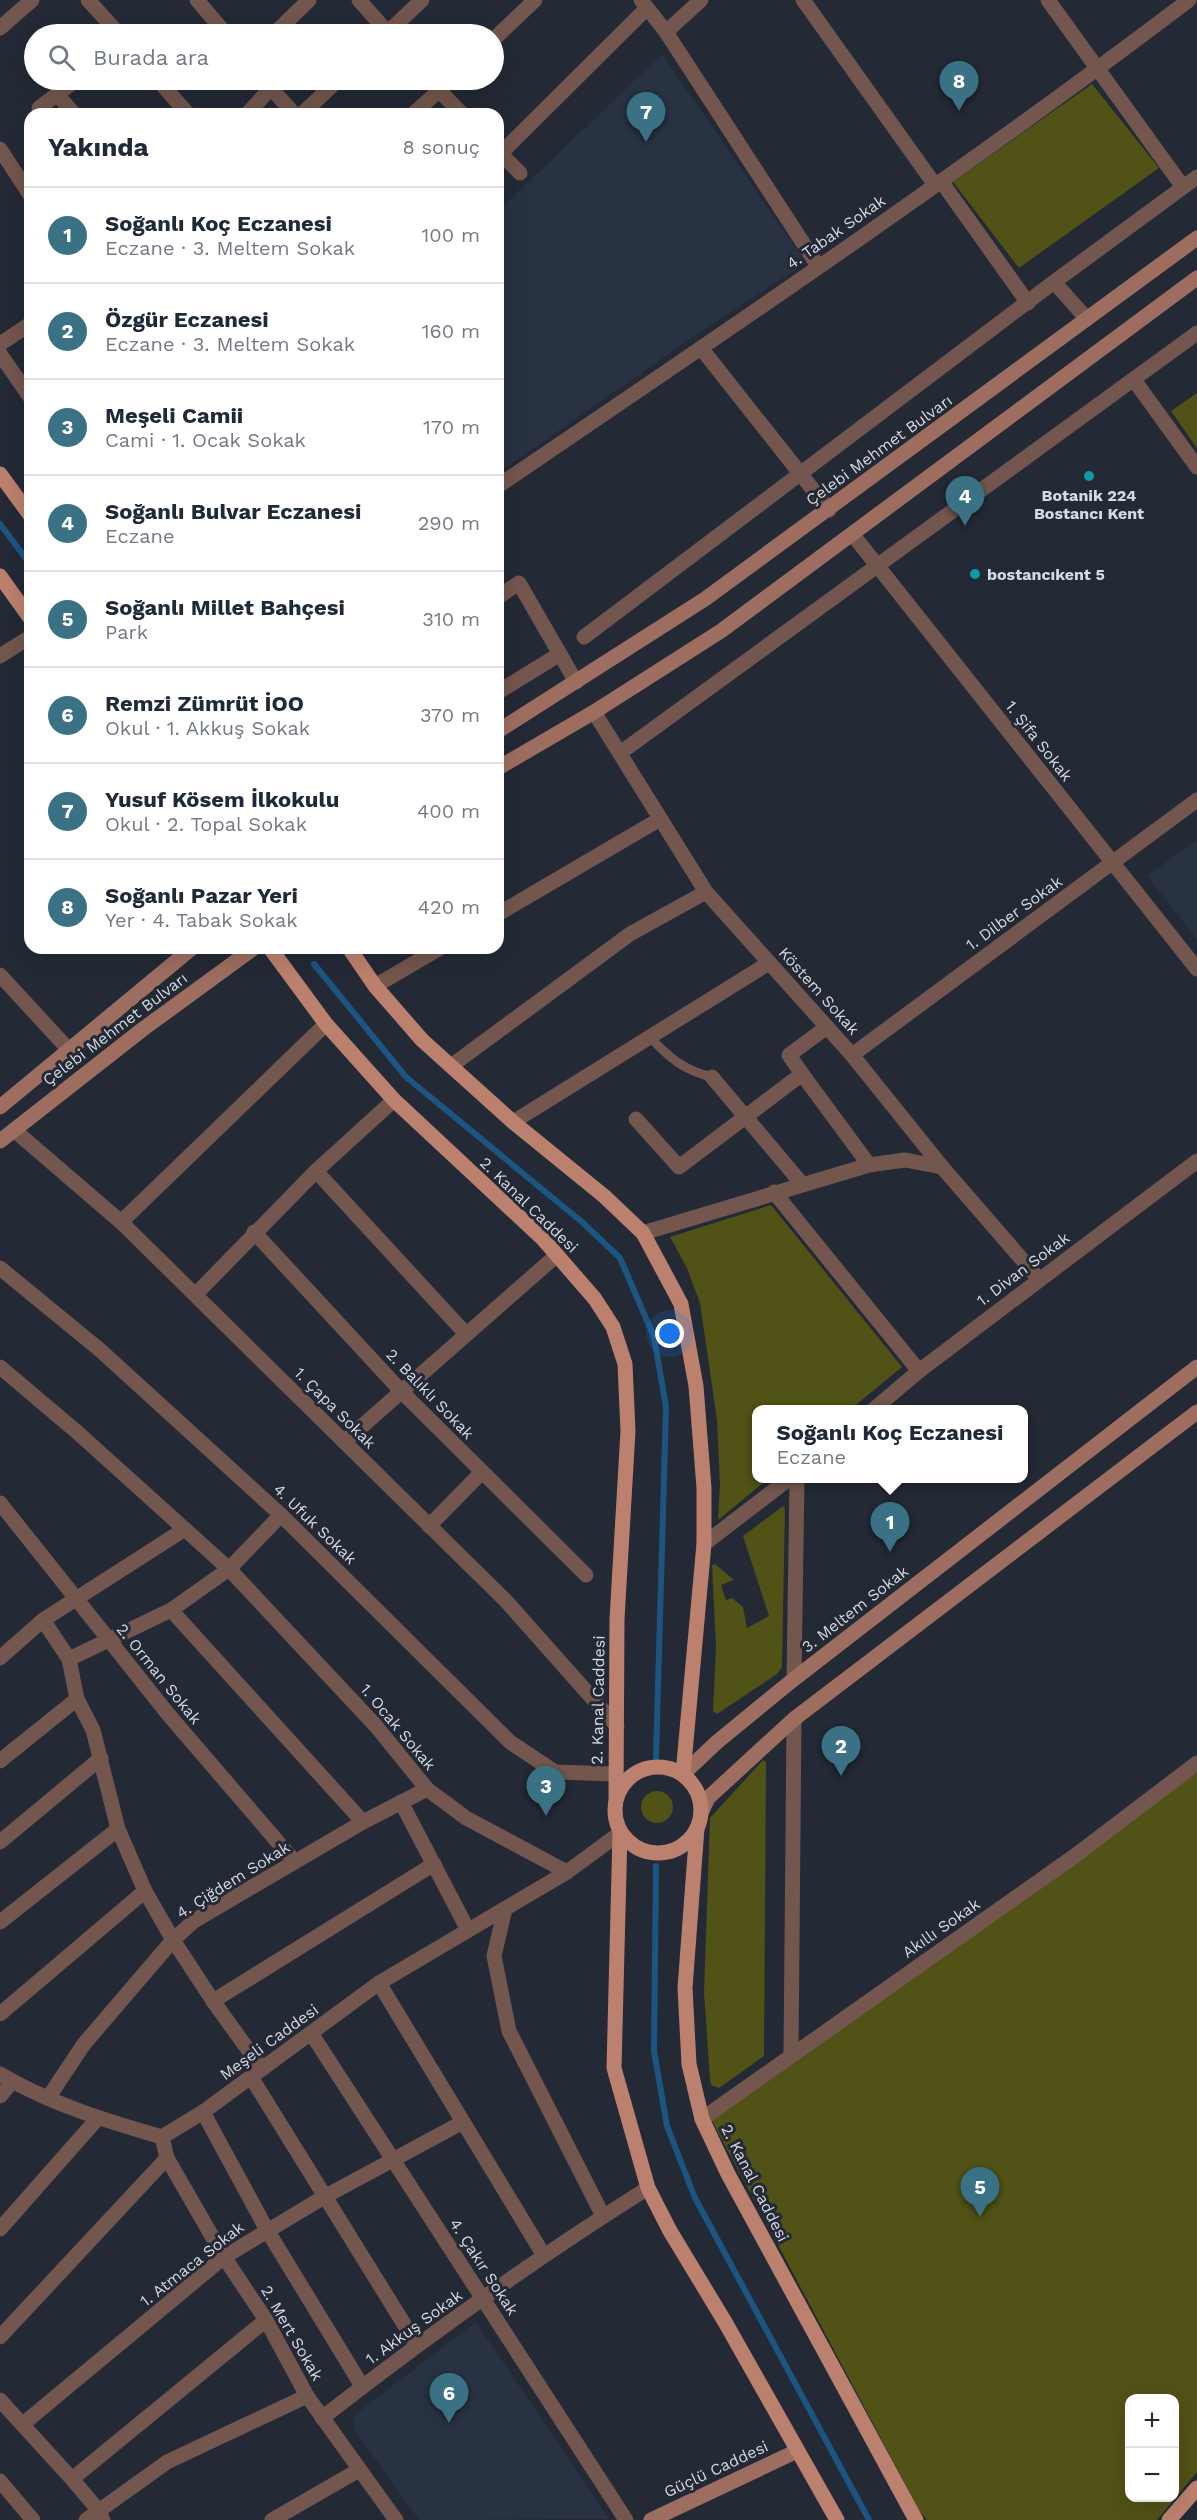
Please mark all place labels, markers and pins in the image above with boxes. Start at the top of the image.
pin: 8 [940,62,978,111]
pin: 7 [626,92,666,142]
marker: Botanik 224 Bostancı Kent [1082,469,1096,483]
pin: 4 [946,476,984,526]
place label: Botanik 224 Bostancı Kent [1034,486,1144,523]
place label: bostancıkent 5 [987,565,1105,584]
marker: bostancıkent 5 [968,567,982,581]
pin: 1 [870,1502,910,1552]
pin: 2 [822,1726,860,1776]
pin: 3 [526,1766,566,1816]
pin: 5 [960,2168,1000,2217]
pin: 6 [430,2374,468,2423]

